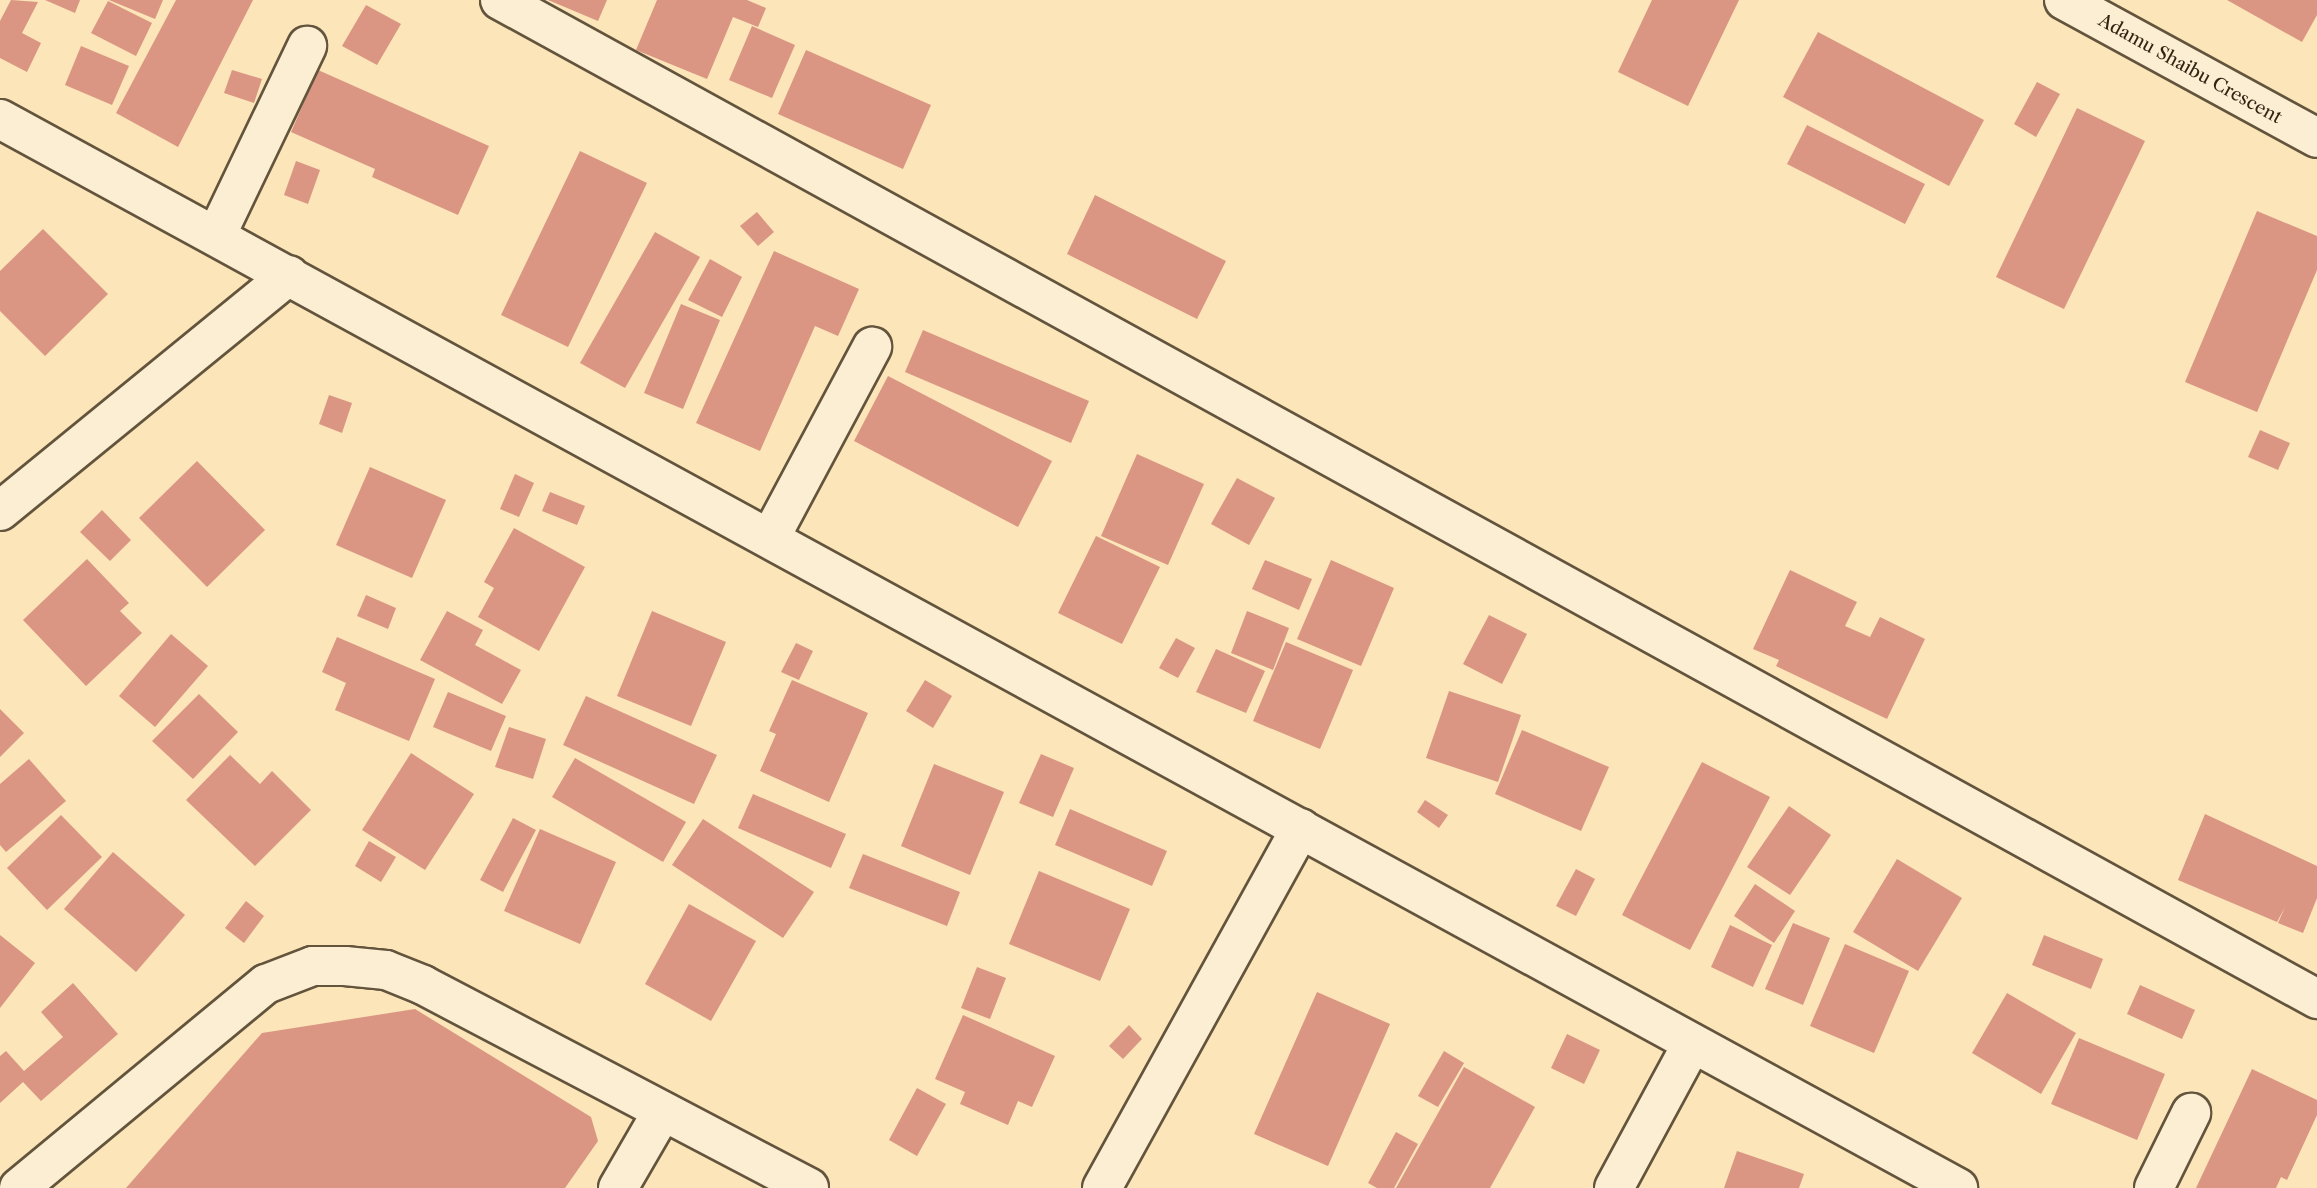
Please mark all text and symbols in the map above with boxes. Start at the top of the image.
street label: Adamu Shaibu Crescent [2095,10,2285,128]

